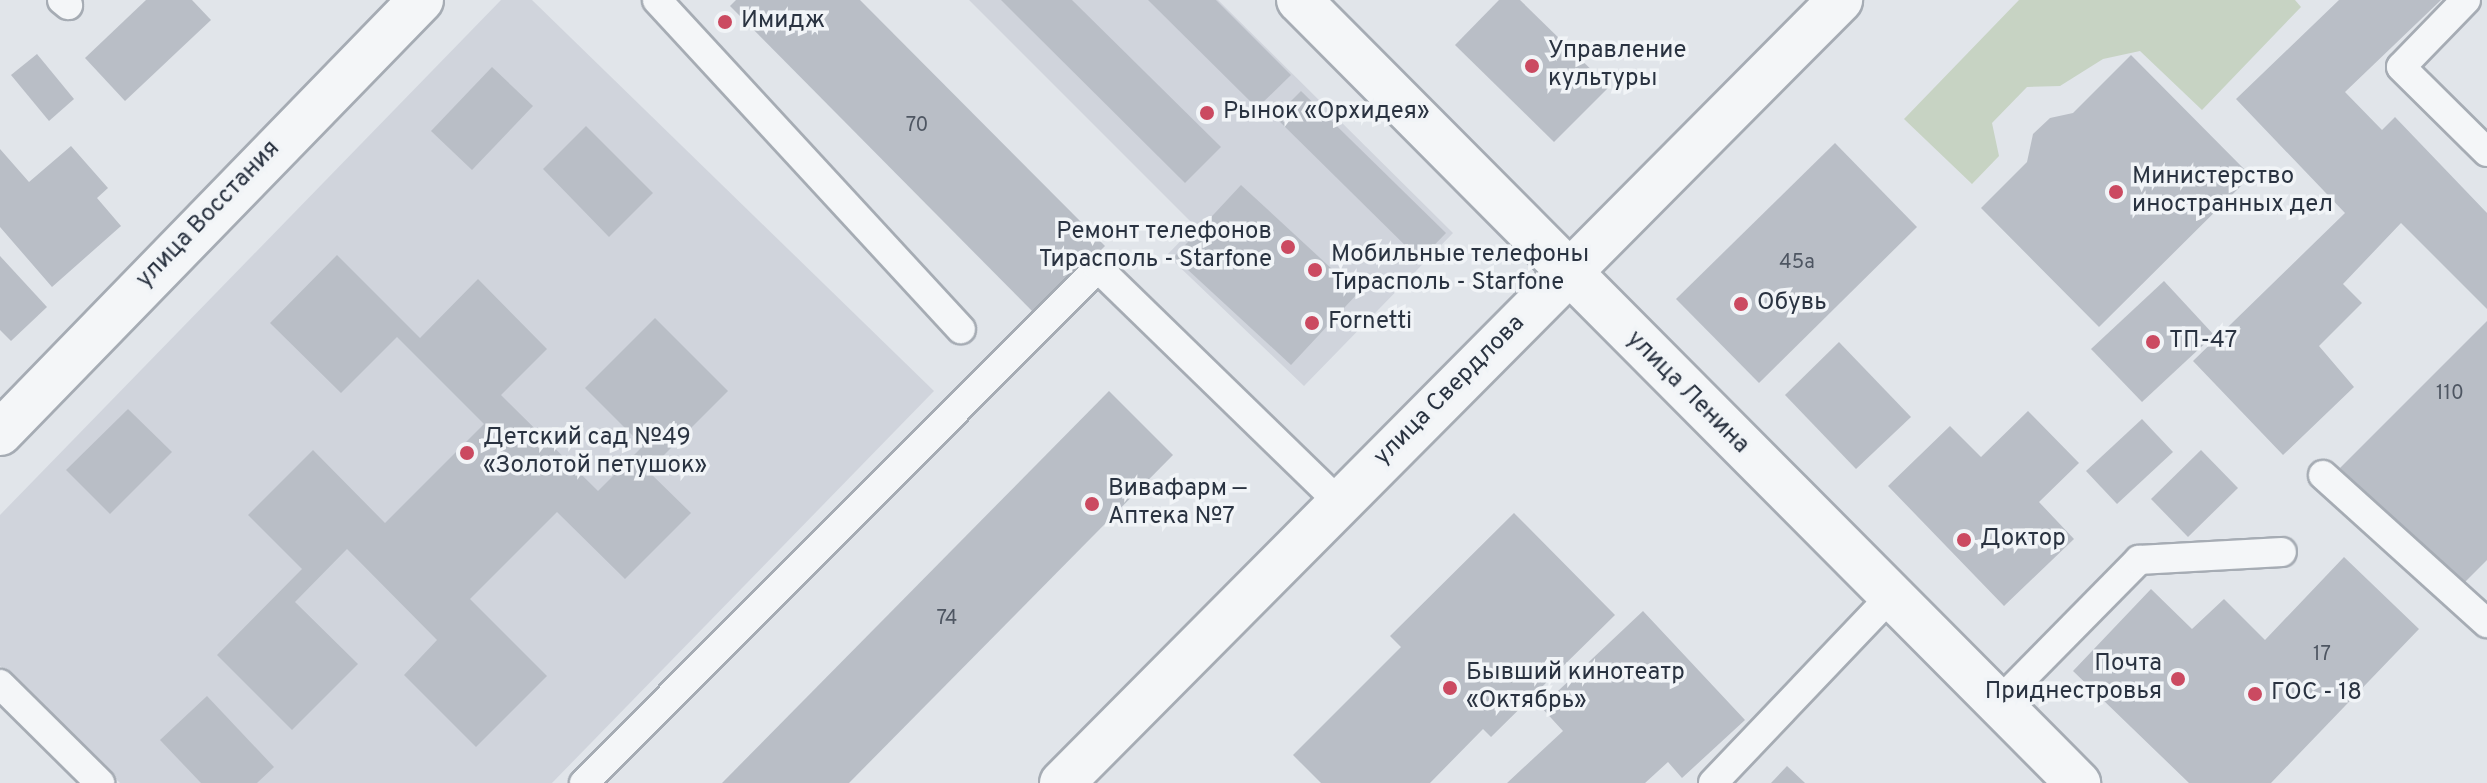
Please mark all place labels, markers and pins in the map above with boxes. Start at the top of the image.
place label: Имидж [741,8,825,36]
marker: Имидж [716,13,734,31]
place label: Управление культуры [1548,38,1686,94]
marker: Управление культуры [1523,57,1541,75]
place label: Рынок «Орхидея» [1223,99,1430,127]
marker: Рынок «Орхидея» [1198,104,1216,122]
place label: Министерство иностранных дел [2132,164,2333,220]
marker: Министерство иностранных дел [2107,183,2125,201]
place label: Ремонт телефонов Тирасполь - Starfone [1039,219,1272,275]
marker: Ремонт телефонов Тирасполь - Starfone [1279,238,1297,256]
place label: Мобильные телефоны Тирасполь - Starfone [1331,242,1589,298]
marker: Мобильные телефоны Тирасполь - Starfone [1306,261,1324,279]
place label: Обувь [1757,290,1827,318]
marker: Обувь [1732,295,1750,313]
place label: Fornetti [1328,309,1412,337]
marker: Fornetti [1303,314,1321,332]
place label: ТП-47 [2169,328,2237,356]
marker: ТП-47 [2144,333,2162,351]
place label: Детский сад №49 «Золотой петушок» [483,425,707,481]
marker: Детский сад №49 «Золотой петушок» [458,444,476,462]
place label: Вивафарм — Аптека №7 [1108,476,1247,532]
marker: Вивафарм — Аптека №7 [1083,495,1101,513]
place label: Доктор [1980,526,2066,554]
marker: Доктор [1955,531,1973,549]
place label: Почта Приднестровья [1985,651,2162,707]
place label: Бывший кинотеатр «Октябрь» [1466,660,1685,716]
marker: Почта Приднестровья [2169,670,2187,688]
marker: Бывший кинотеатр «Октябрь» [1441,679,1459,697]
place label: ГОС - 18 [2271,680,2362,708]
marker: ГОС - 18 [2246,685,2264,703]

